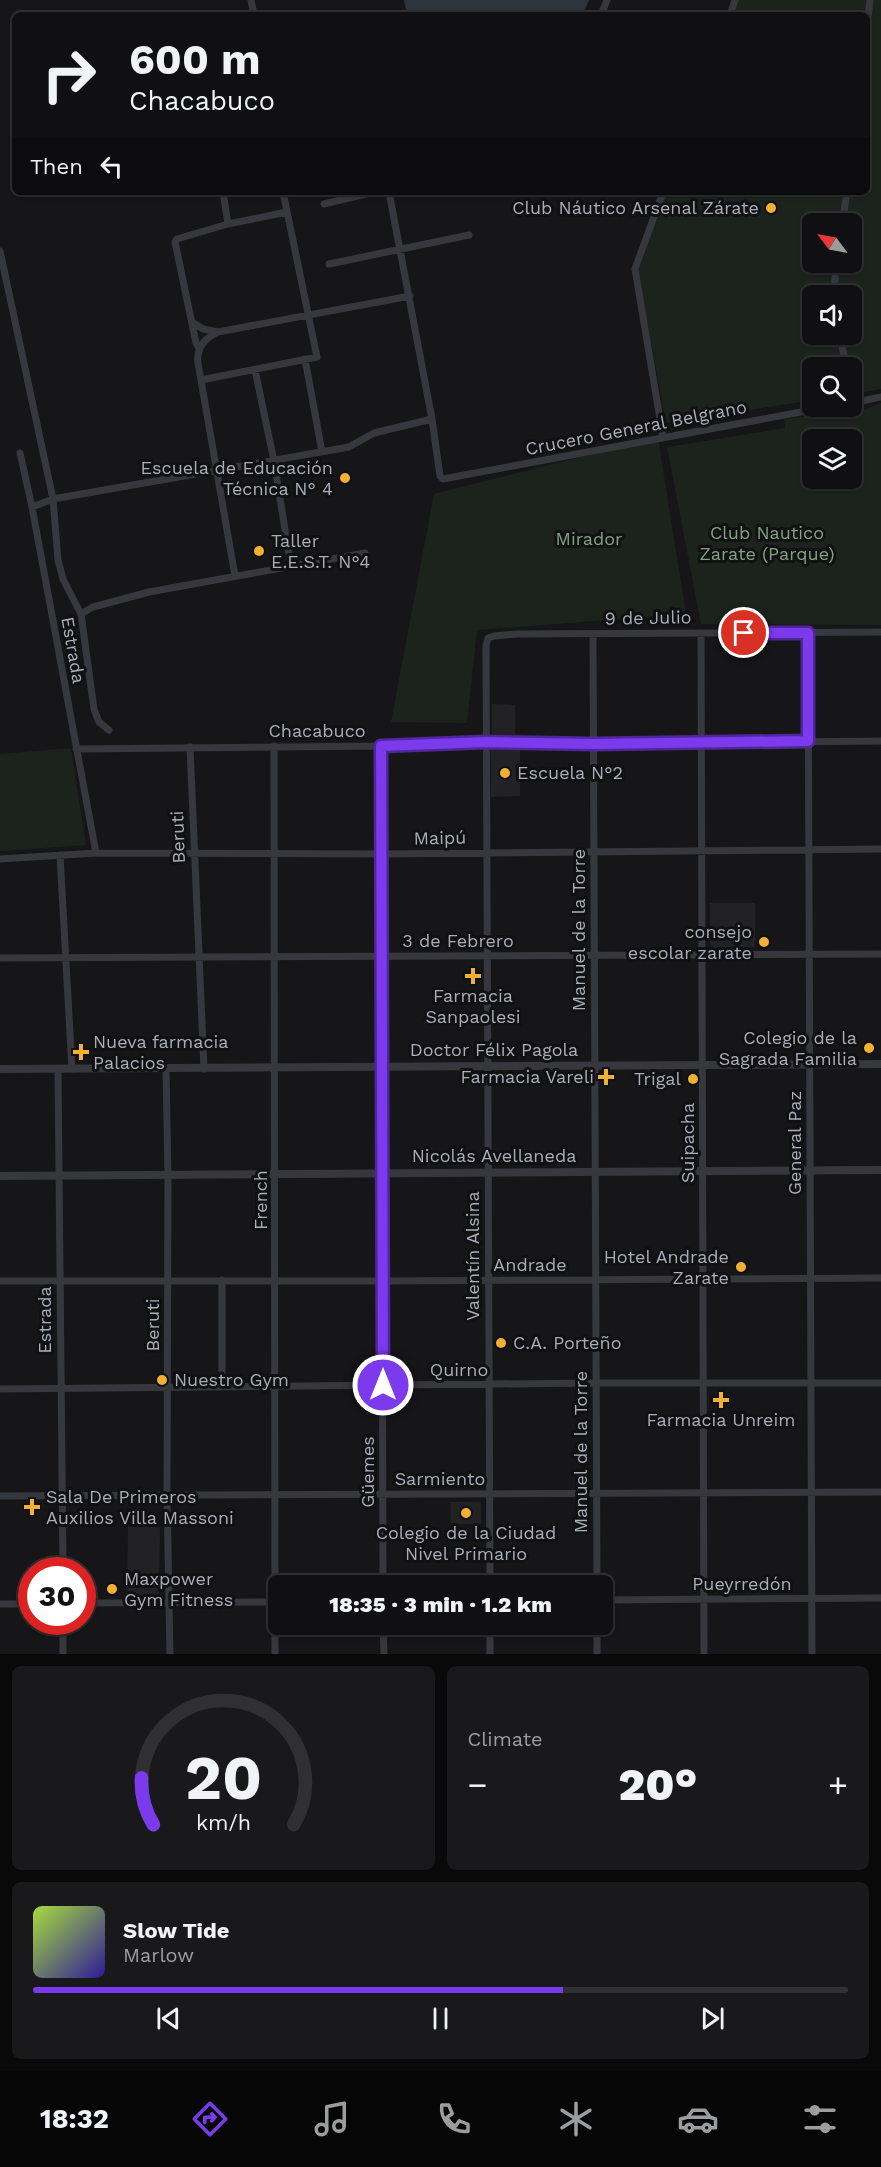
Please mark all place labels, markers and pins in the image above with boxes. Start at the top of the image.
place label: Club Náutico Arsenal Zárate [512,197,759,218]
marker: Club Náutico Arsenal Zárate [764,201,778,215]
place label: Escuela de Educación Técnica N° 4 [141,457,333,499]
marker: Escuela de Educación Técnica N° 4 [338,471,352,485]
place label: Taller E.E.S.T. N°4 [271,530,370,572]
marker: Taller E.E.S.T. N°4 [252,544,266,558]
pin [718,607,769,658]
place label: Escuela N°2 [517,762,623,783]
marker: Escuela N°2 [498,766,512,780]
place label: consejo escolar zarate [628,921,752,963]
marker: consejo escolar zarate [757,935,771,949]
marker: Farmacia Sanpaolesi [466,969,480,983]
place label: Farmacia Sanpaolesi [425,985,521,1027]
place label: Colegio de la Sagrada Familia [719,1027,857,1069]
place label: Nueva farmacia Palacios [93,1031,228,1073]
marker: Colegio de la Sagrada Familia [862,1041,876,1055]
marker: Nueva farmacia Palacios [74,1045,88,1059]
place label: Farmacia Vareli [460,1066,594,1087]
place label: Trigal [634,1068,681,1089]
marker: Farmacia Vareli [599,1070,613,1084]
marker: Trigal [686,1072,700,1086]
place label: Hotel Andrade Zarate [604,1246,729,1288]
marker: Hotel Andrade Zarate [734,1260,748,1274]
place label: C.A. Porteño [513,1332,621,1353]
marker: C.A. Porteño [494,1336,508,1350]
place label: Nuestro Gym [174,1369,289,1390]
marker: Nuestro Gym [155,1373,169,1387]
marker: Farmacia Unreim [714,1393,728,1407]
place label: Farmacia Unreim [647,1409,795,1430]
place label: Sala De Primeros Auxilios Villa Massoni [46,1486,234,1528]
marker: Sala De Primeros Auxilios Villa Massoni [23,1498,41,1516]
marker: Colegio de la Ciudad Nivel Primario [459,1506,473,1520]
place label: Colegio de la Ciudad Nivel Primario [376,1522,556,1564]
place label: Maxpower Gym Fitness [124,1568,233,1610]
marker: Maxpower Gym Fitness [105,1582,119,1596]

